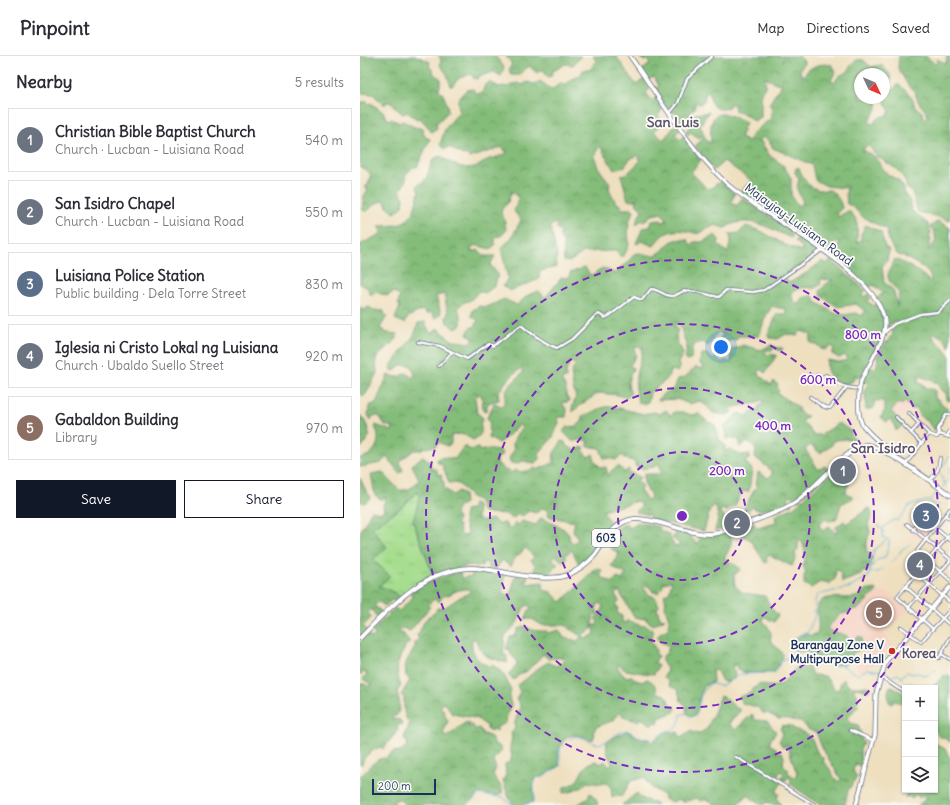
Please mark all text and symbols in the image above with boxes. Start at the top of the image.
text: Pinpoint [20,16,90,40]
text: Map [757,19,784,37]
text: Directions [806,19,870,37]
text: Saved [892,19,930,37]
north arrow [854,68,890,104]
text: Nearby [16,71,72,93]
text: 5 results [295,74,344,91]
district label: San Luis [647,113,700,131]
text: Christian Bible Baptist Church [55,122,256,141]
text: 1 [27,132,33,149]
text: 540 m [305,132,343,149]
text: Church · Lucban - Luisiana Road [55,141,244,158]
street label: Majayjay-Luisiana Road [742,180,856,268]
text: San Isidro Chapel [55,194,175,213]
text: 2 [26,204,34,221]
text: 550 m [305,204,343,221]
text: Church · Lucban - Luisiana Road [55,213,244,230]
text: Luisiana Police Station [55,266,205,285]
text: 3 [26,276,34,293]
text: 830 m [305,276,343,293]
text: Public building · Dela Torre Street [55,285,246,302]
text: 800 m [845,327,882,342]
your location [711,337,731,357]
text: Iglesia ni Cristo Lokal ng Luisiana [55,338,278,357]
text: 4 [26,348,34,365]
text: 920 m [305,348,343,365]
text: Church · Ubaldo Suello Street [55,357,224,374]
text: 600 m [800,372,837,387]
text: Gabaldon Building [55,410,179,429]
text: 400 m [755,418,792,433]
text: 5 [26,420,34,437]
text: 970 m [306,420,343,437]
text: Library [55,429,97,446]
district label: San Isidro [851,439,915,457]
pin: 1 [830,456,856,486]
text: 200 m [709,463,745,478]
button: Save [16,480,176,518]
button: Share [184,480,344,518]
pin: 3 [913,501,939,531]
pin: 2 [724,508,750,538]
centre of rings [675,509,689,523]
road number: 603 [592,529,620,547]
pin: 4 [907,550,933,580]
pin: 5 [866,598,892,628]
place label: Barangay Zone V Multipurpose Hall [790,637,884,667]
district label: Korea [902,645,937,662]
marker: Barangay Zone V Multipurpose Hall [887,646,897,656]
map controls [902,685,938,793]
button: + [902,685,938,721]
button: − [902,721,938,757]
button: layers [902,757,938,793]
scale bar [372,777,436,796]
text: 200 m [378,779,411,793]

